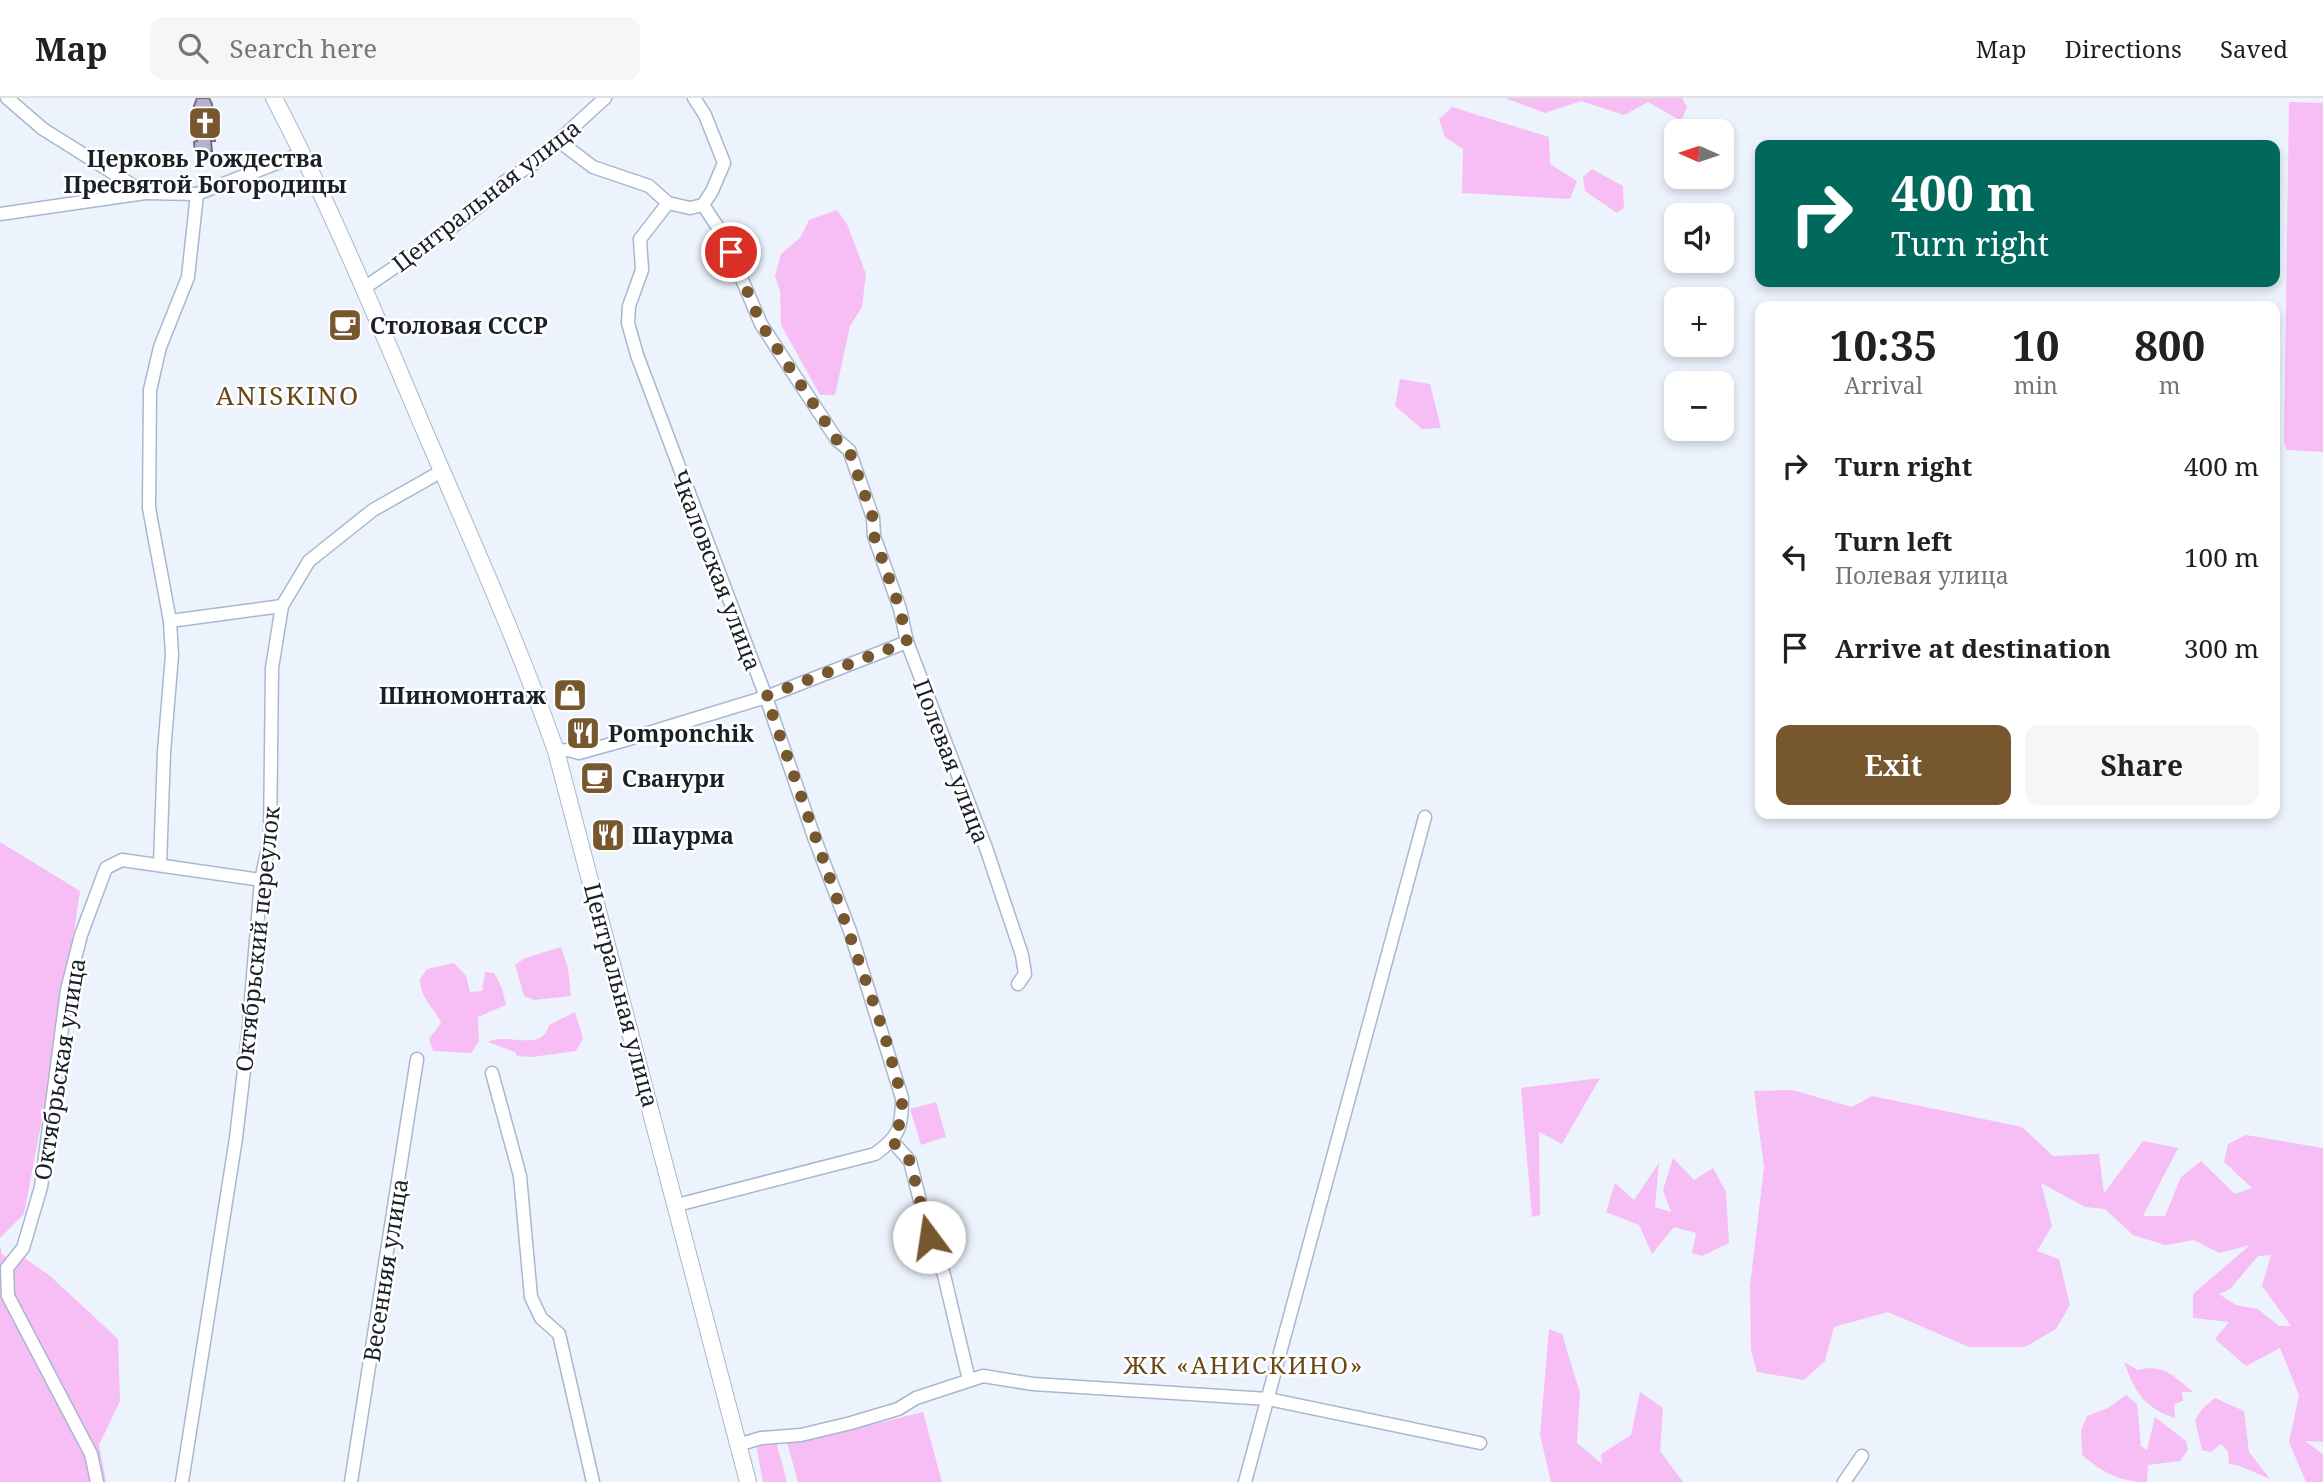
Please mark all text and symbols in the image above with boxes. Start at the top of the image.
search box [150,17,640,80]
text: Map [35,26,108,71]
icon: search [174,29,212,67]
text: Search here [230,30,377,66]
text: Map [1976,32,2027,65]
text: Directions [2065,32,2182,65]
text: Saved [2220,32,2288,65]
church icon: Церковь Рождества Пресвятой Богородицы [186,104,224,142]
street label: Центральная улица [385,111,587,279]
north arrow [1664,119,1734,189]
map controls [1664,119,1734,441]
place label: Церковь Рождества Пресвятой Богородицы [63,142,347,200]
text: 400 m [1891,159,2035,225]
icon: right [1776,168,1867,259]
button: sound [1664,203,1734,273]
pin [701,222,761,282]
text: Turn right [1891,222,2049,265]
icon: arrive [712,233,750,271]
button: + [1664,287,1734,357]
cafe icon: Столовая СССР [326,306,364,344]
place label: Столовая СССР [370,309,548,341]
text: 10:35 [1830,316,1937,373]
text: 10 [2012,316,2059,373]
text: 800 [2134,316,2205,373]
text: Arrival [1844,369,1923,401]
text: min [2014,369,2058,401]
text: m [2159,369,2181,401]
button: − [1664,371,1734,441]
district label: ANISKINO [216,377,360,413]
icon: right [1776,447,1814,485]
text: Turn right [1835,448,1972,484]
text: 400 m [2184,448,2259,484]
street label: Чкаловская улица [664,465,770,675]
text: Turn left [1835,523,1952,559]
icon: left [1776,538,1814,576]
text: 100 m [2184,539,2259,575]
text: Полевая улица [1835,559,2009,591]
icon: arrive [1776,629,1814,667]
text: Arrive at destination [1835,630,2111,666]
text: 300 m [2184,630,2259,666]
street label: Полевая улица [906,674,998,848]
shop icon: Шиномонтаж [551,676,589,714]
place label: Шиномонтаж [379,679,547,711]
restaurant icon: Pomponchik [564,714,602,752]
place label: Pomponchik [608,717,754,749]
button: Exit [1776,725,2011,805]
button: Share [2025,725,2259,805]
cafe icon: Сванури [578,759,616,797]
place label: Сванури [622,762,725,794]
street label: Октябрьский переулок [227,804,287,1073]
restaurant icon: Шаурма [589,816,627,854]
place label: Шаурма [632,819,734,851]
street label: Центральная улица [577,879,667,1111]
street label: Октябрьская улица [26,956,92,1182]
street label: Весенняя улица [355,1176,415,1364]
position arrow [892,1200,966,1274]
district label: ЖК «АНИСКИНО» [1123,1348,1364,1381]

